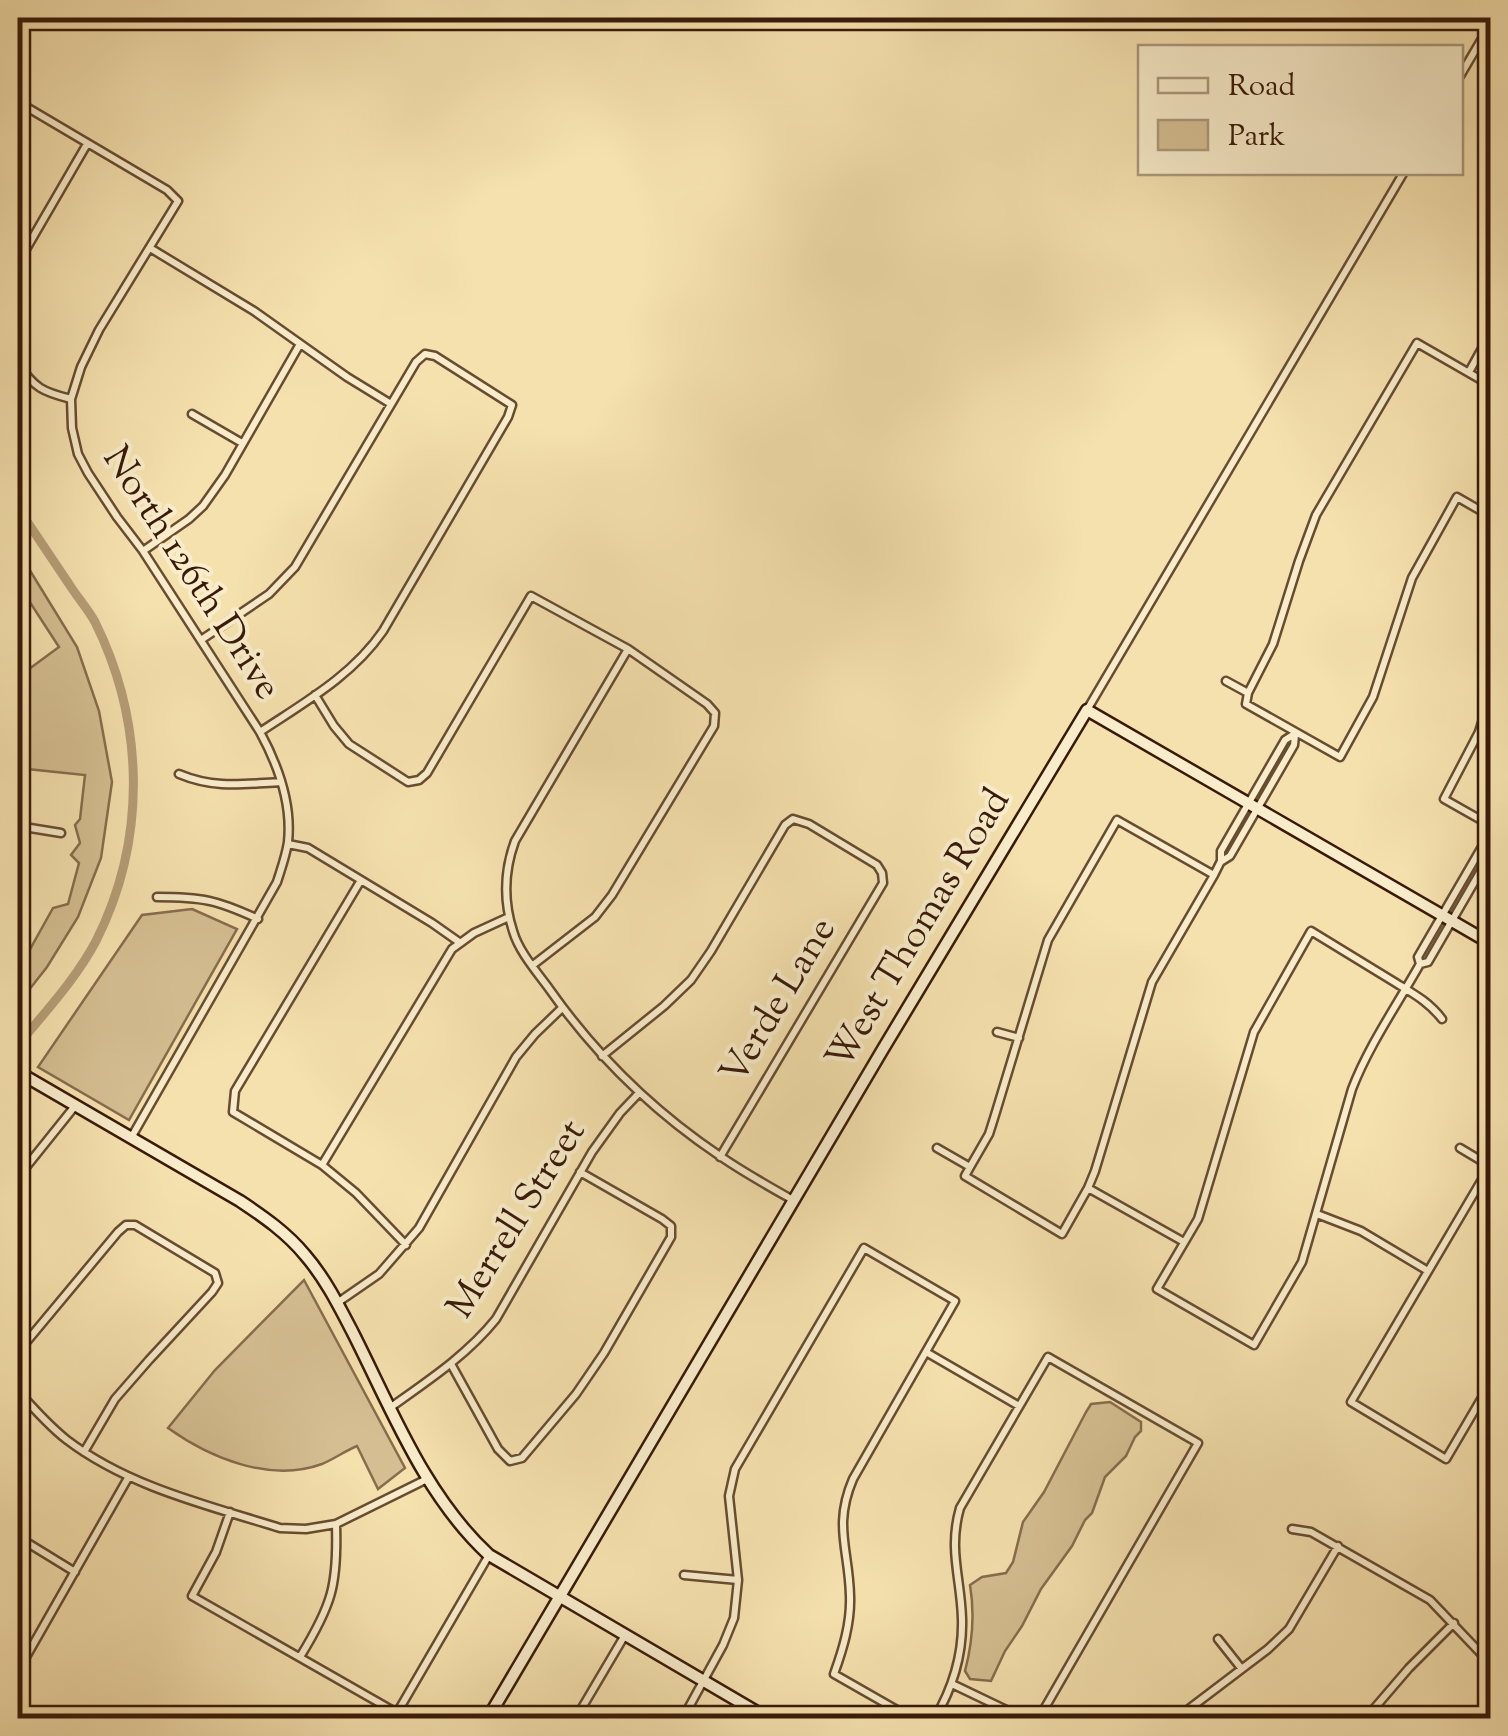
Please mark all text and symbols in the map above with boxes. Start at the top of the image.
legend [1138,45,1463,175]
text: Road [1228,66,1295,109]
text: Park [1228,116,1285,159]
street label: North 126th Drive [88,437,292,711]
street label: West Thomas Road [815,779,1025,1081]
street label: Verde Lane [709,908,851,1096]
street label: Merrell Street [435,1110,601,1330]

